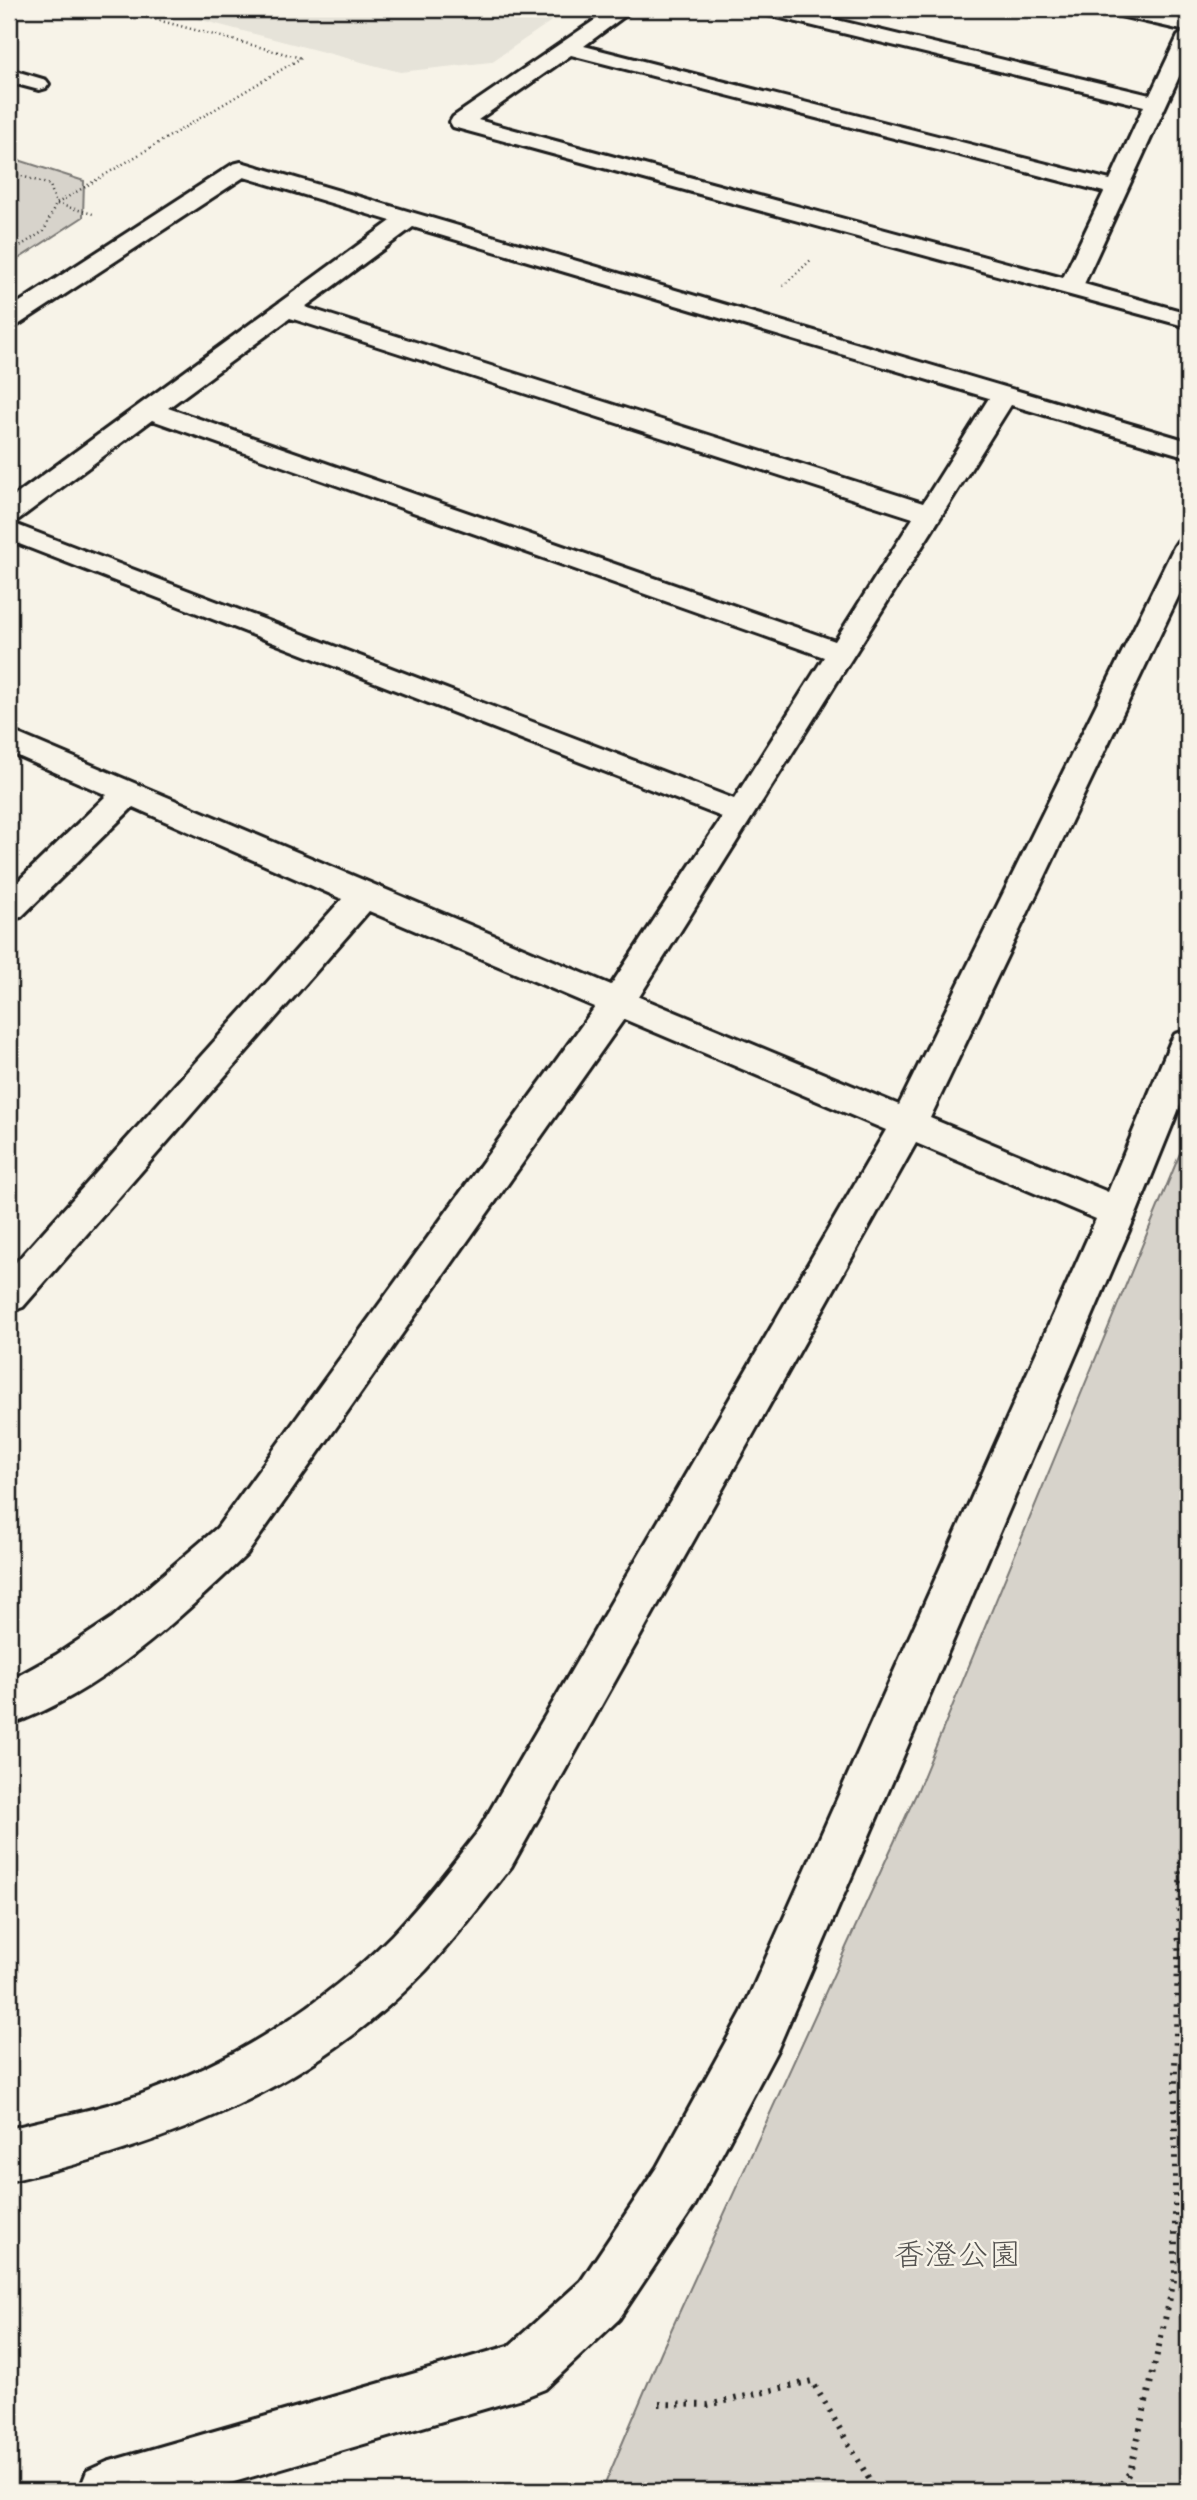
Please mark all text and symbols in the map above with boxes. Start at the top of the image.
park label: 香澄公園 [893,2236,1021,2282]

